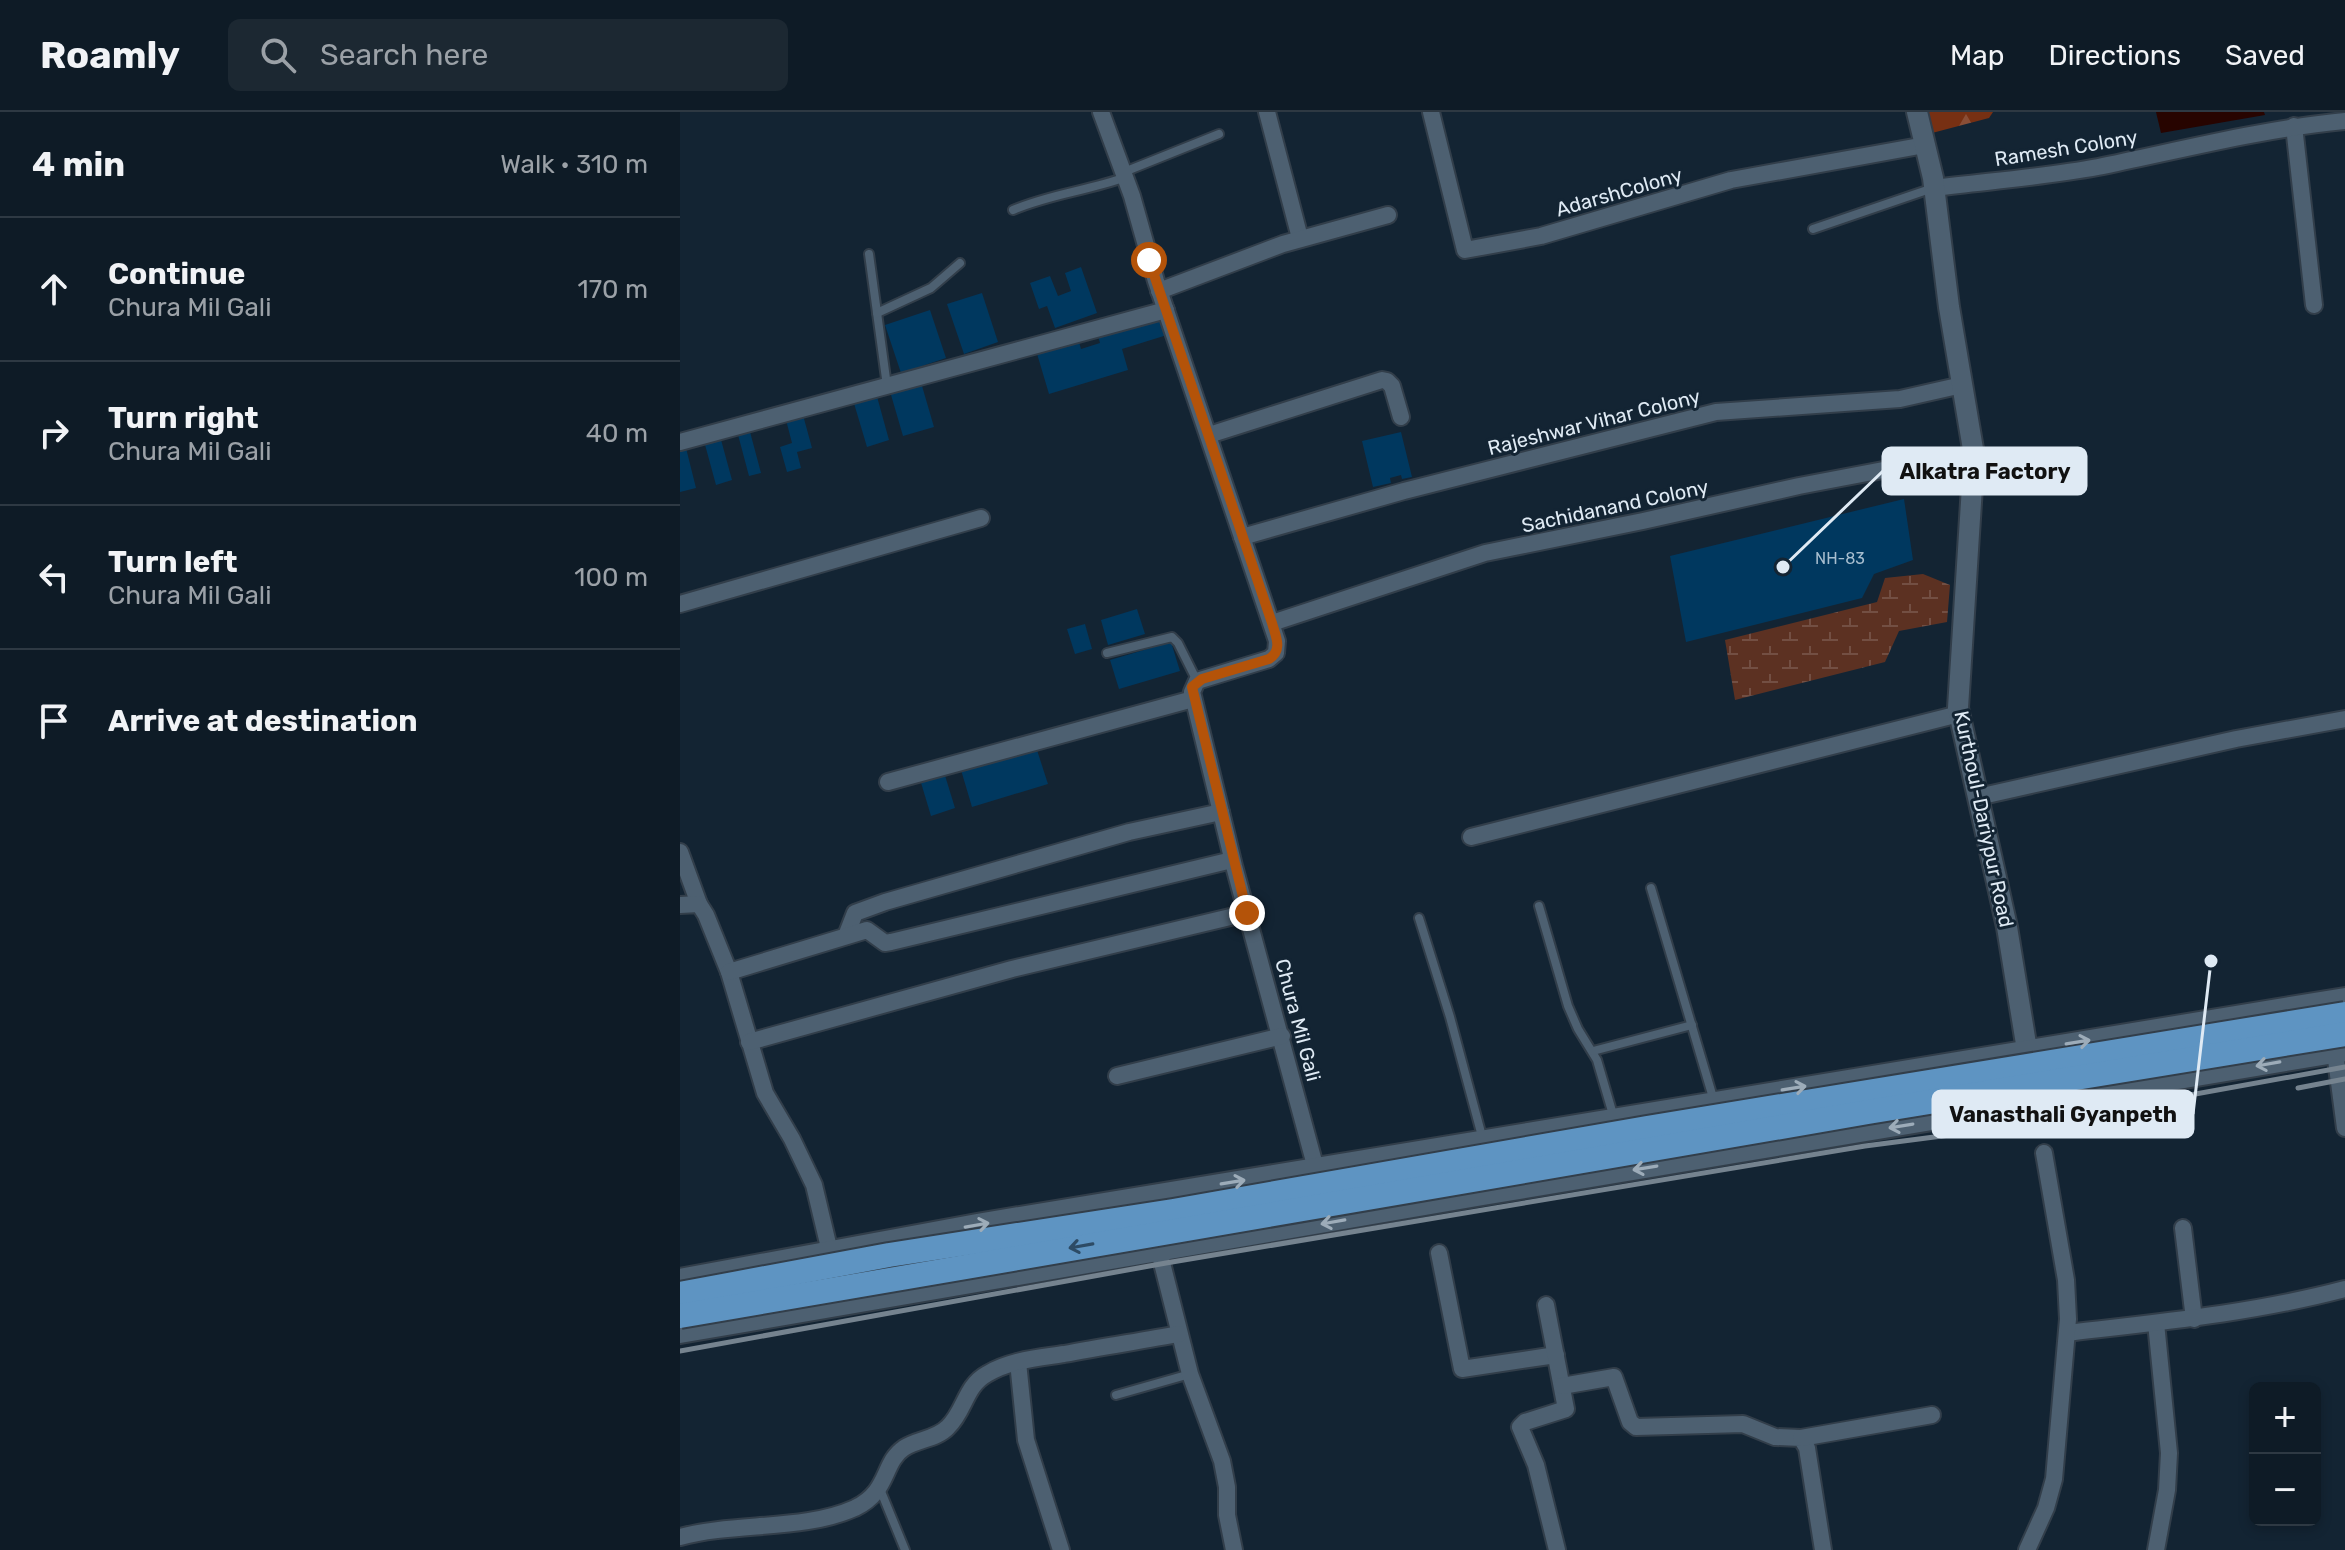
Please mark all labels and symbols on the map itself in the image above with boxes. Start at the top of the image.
street label: Ramesh Colony [1993,125,2139,171]
street label: AdarshColony [1553,163,1685,221]
route start [1131,242,1167,278]
street label: Rajeshwar Vihar Colony [1485,384,1703,460]
callout: Alkatra Factory [1883,448,2086,494]
text: Alkatra Factory [1899,458,2071,485]
street label: Sachidanand Colony [1519,474,1711,538]
house number: NH-83 [1815,549,1865,568]
street label: Kurthoul-Dariypur Road [1949,708,2019,930]
route end [1229,895,1265,931]
street label: Chura Mil Gali [1270,956,1326,1084]
one-way arrow [2065,1034,2090,1049]
one-way arrow [2256,1058,2281,1073]
one-way arrow [1780,1079,1806,1094]
callout: Vanasthali Gyanpeth [1933,1091,2193,1137]
text: Vanasthali Gyanpeth [1949,1101,2177,1128]
one-way arrow [1889,1119,1915,1134]
one-way arrow [1633,1161,1658,1176]
one-way arrow [1220,1174,1246,1189]
one-way arrow [1321,1215,1347,1230]
one-way arrow [964,1216,989,1231]
one-way arrow [1069,1240,1094,1255]

